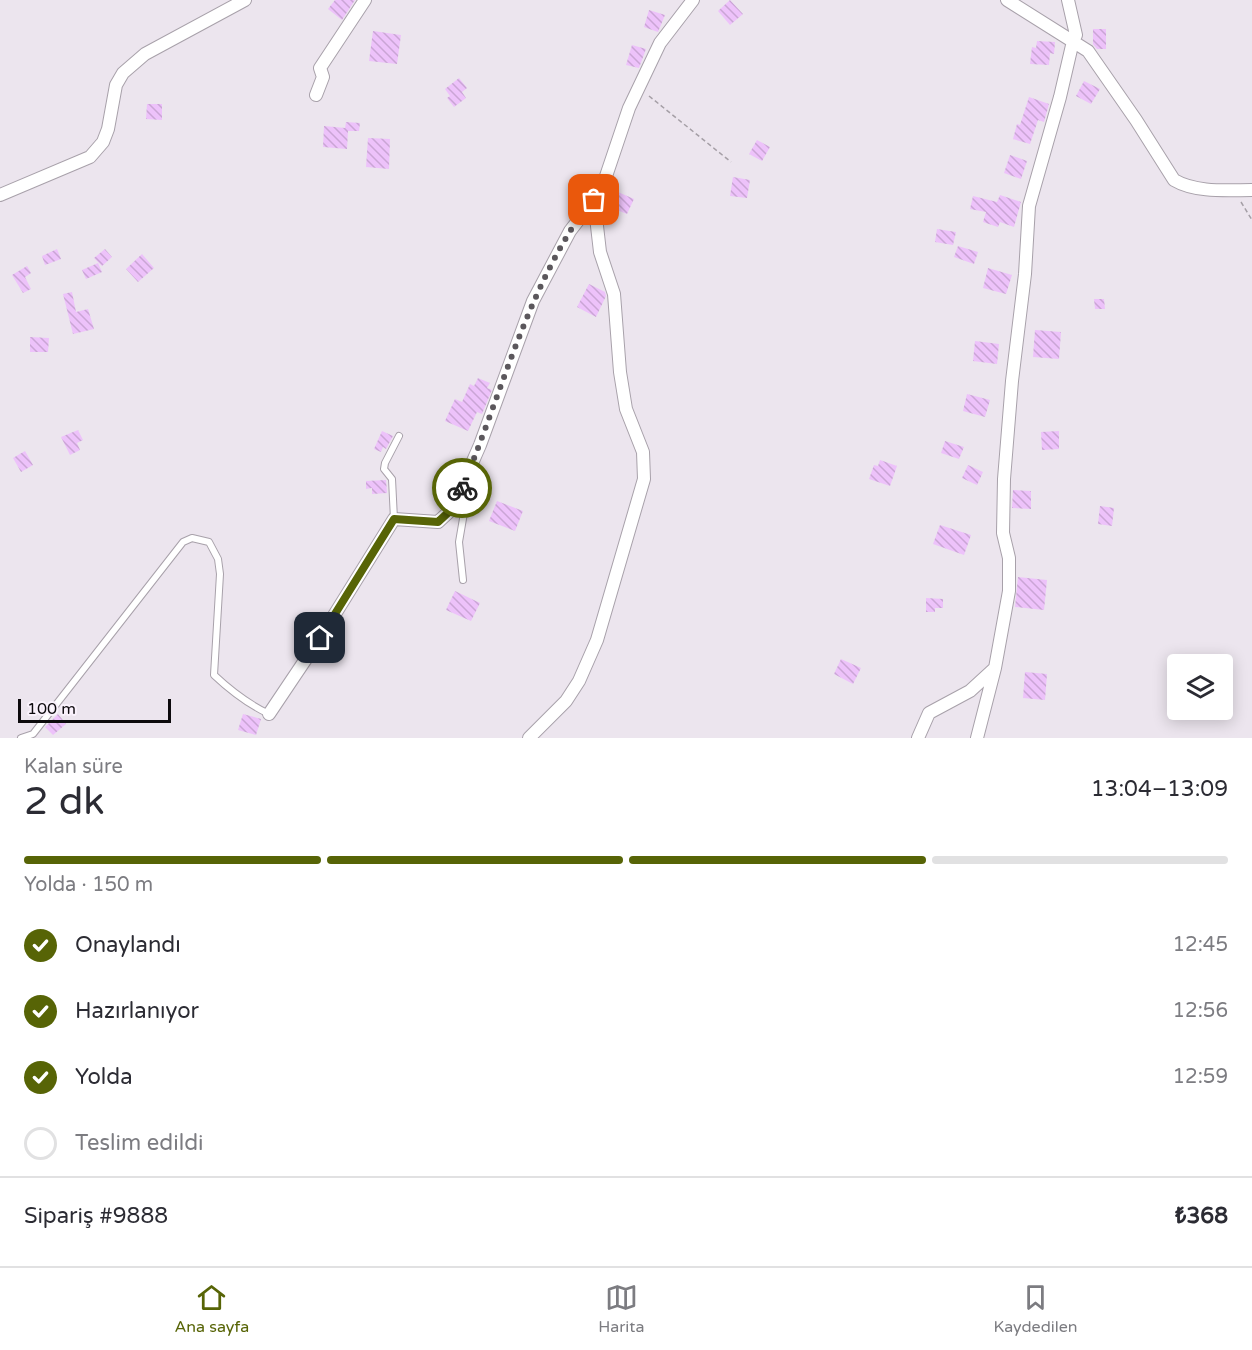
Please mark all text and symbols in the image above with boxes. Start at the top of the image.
pin [568,174,619,225]
icon: bag [577,183,610,216]
courier [432,458,492,518]
icon: bike [446,472,479,505]
pin [294,612,345,663]
icon: home [303,621,336,654]
map controls [1167,654,1233,720]
button: layers [1167,654,1233,720]
scale bar [18,696,171,724]
text: 100 m [27,699,76,719]
text: Kalan süre [24,755,123,779]
text: 13:04–13:09 [1091,776,1228,802]
text: 2 dk [24,778,105,825]
text: Yolda · 150 m [24,873,153,897]
icon: check [24,929,57,962]
text: Onaylandı [75,932,181,958]
text: 12:45 [1173,933,1228,957]
icon: check [24,995,57,1028]
text: Hazırlanıyor [75,998,199,1024]
text: 12:56 [1173,999,1228,1023]
icon: check [24,1061,57,1094]
text: Yolda [75,1064,133,1090]
text: 12:59 [1173,1065,1228,1089]
text: Teslim edildi [75,1130,204,1156]
text: Sipariş #9888 [24,1203,168,1229]
text: ₺368 [1175,1203,1228,1229]
tab: Ana sayfa [174,1281,249,1337]
tab: Harita [598,1281,644,1337]
tab: Kaydedilen [993,1281,1078,1337]

